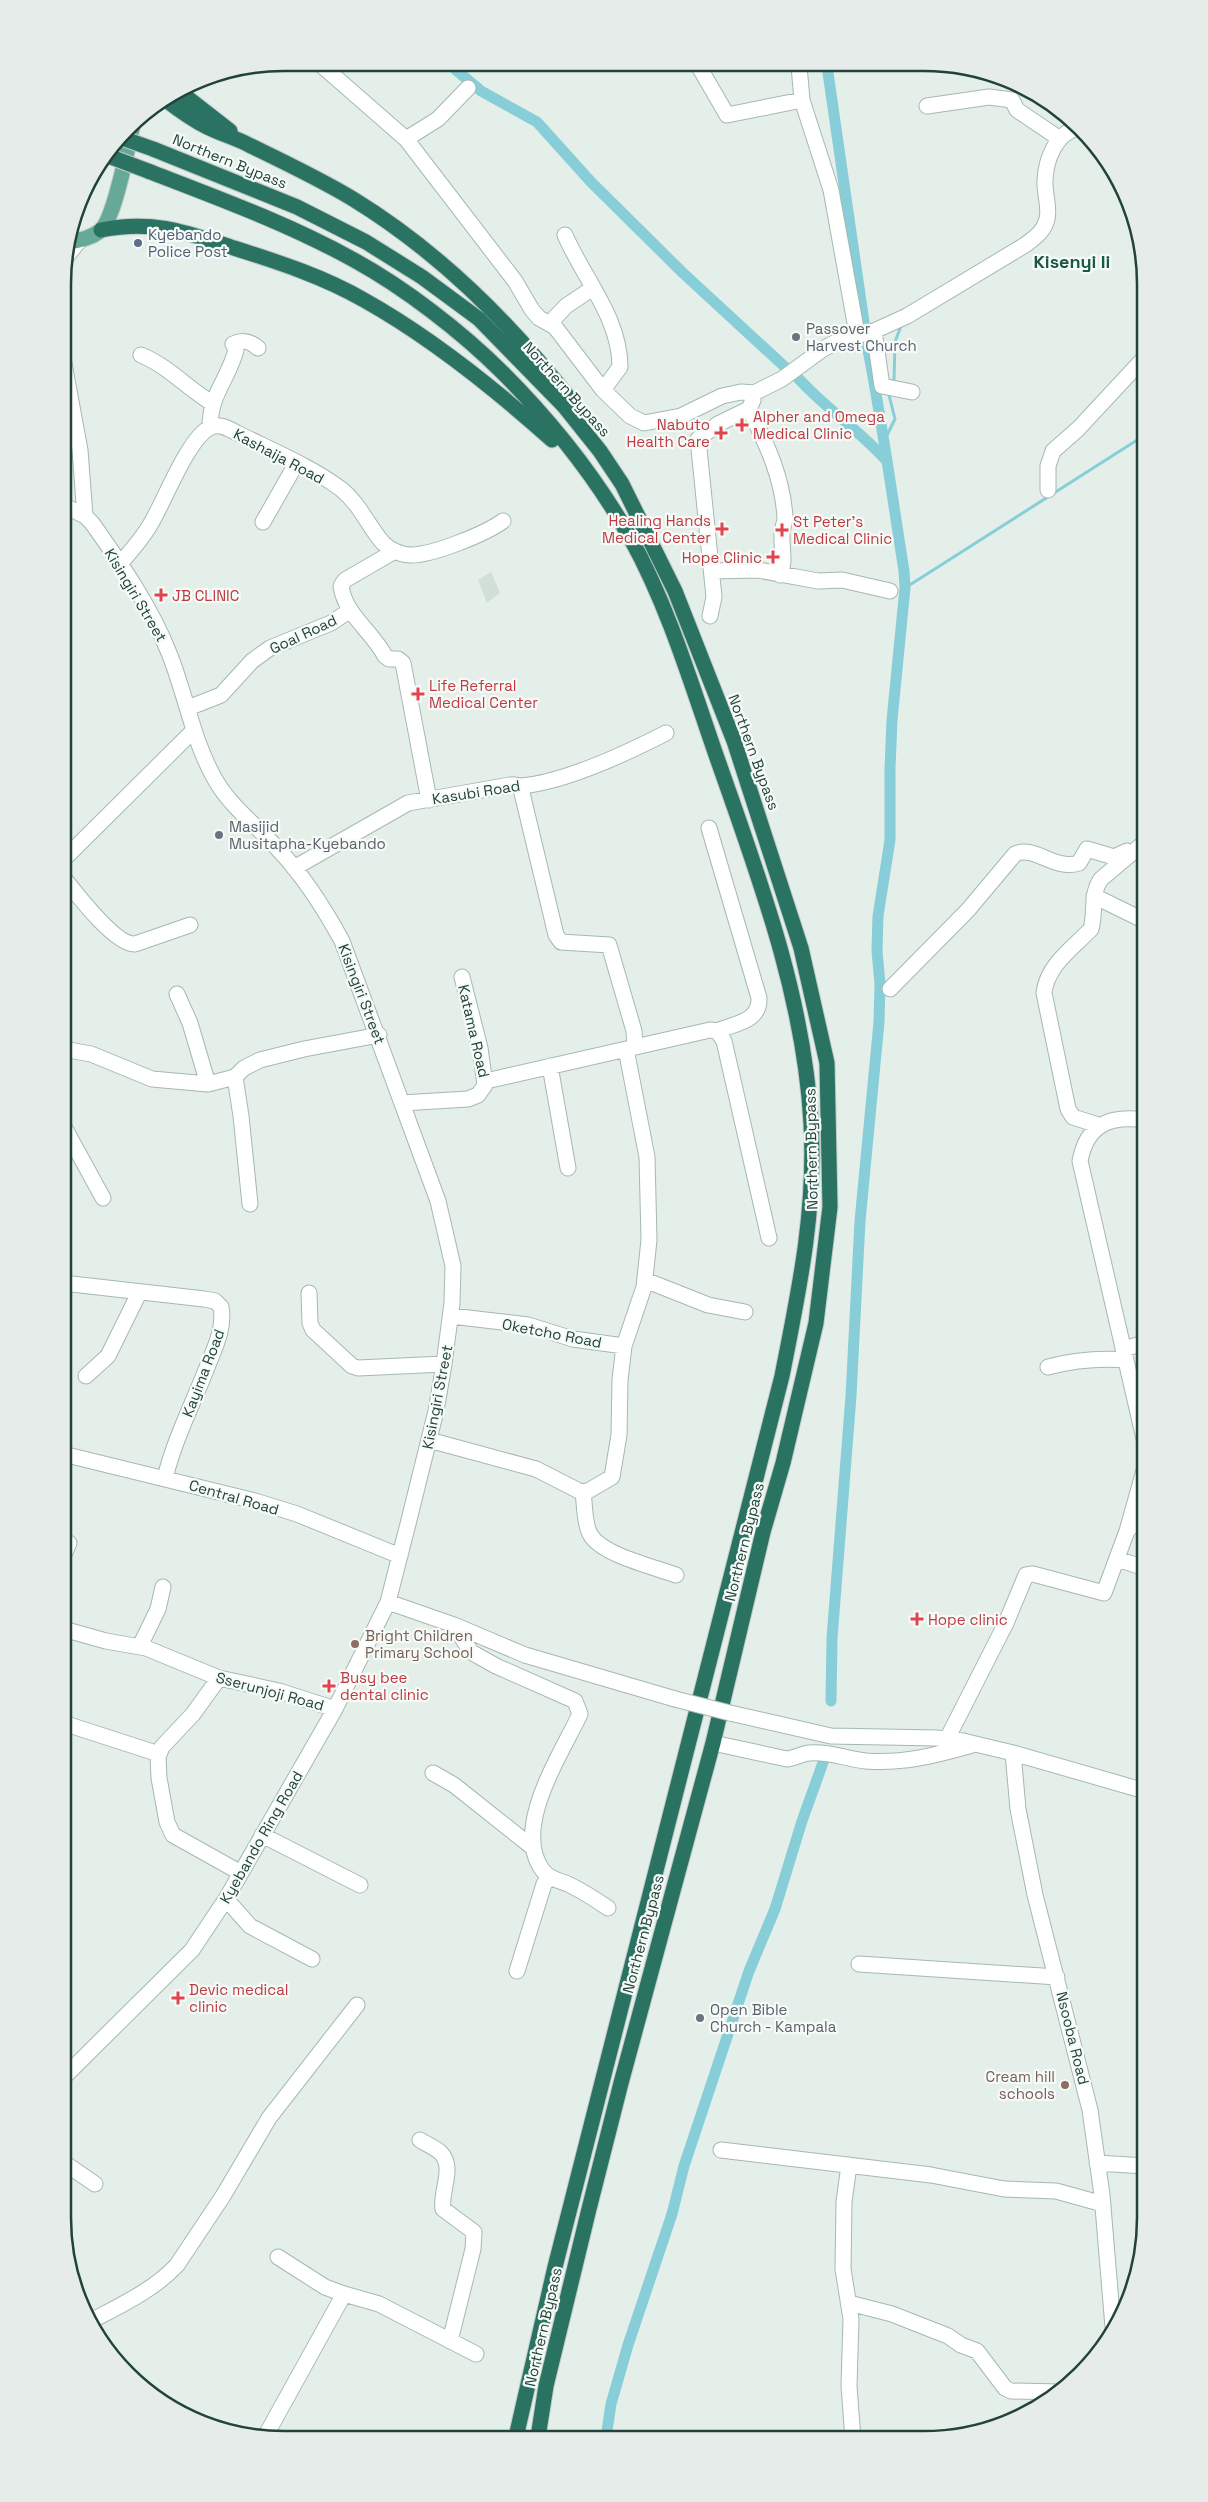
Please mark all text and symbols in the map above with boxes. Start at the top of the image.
street label: Northern Bypass [170,129,290,193]
place label: Kyebando Police Post [148,225,228,261]
marker: Kyebando Police Post [132,237,144,249]
district label: Kisenyi Ii [1034,250,1110,273]
place label: Passover Harvest Church [806,319,917,355]
marker: Passover Harvest Church [790,331,802,343]
street label: Northern Bypass [519,337,615,441]
place label: Alpher and Omega Medical Clinic [753,407,885,443]
place label: Nabuto Health Care [627,415,710,451]
marker: Alpher and Omega Medical Clinic [735,418,749,432]
street label: Kashaija Road [230,424,328,488]
marker: Nabuto Health Care [714,426,728,440]
place label: Healing Hands Medical Center [602,511,711,547]
place label: St Peter's Medical Clinic [793,512,892,548]
marker: Healing Hands Medical Center [715,522,729,536]
marker: St Peter's Medical Clinic [775,523,789,537]
street label: Kisingiri Street [101,545,171,645]
place label: Hope Clinic [682,548,762,567]
marker: Hope Clinic [766,550,780,564]
place label: JB CLINIC [172,586,239,605]
marker: JB CLINIC [154,588,168,602]
street label: Goal Road [266,610,340,658]
place label: Life Referral Medical Center [429,676,538,712]
marker: Life Referral Medical Center [411,687,425,701]
street label: Northern Bypass [724,692,784,813]
street label: Kasubi Road [431,776,521,808]
place label: Masijid Musitapha-Kyebando [229,817,386,853]
marker: Masijid Musitapha-Kyebando [213,829,225,841]
street label: Kisingiri Street [334,941,390,1047]
street label: Katama Road [454,983,494,1079]
street label: Northern Bypass [800,1088,822,1210]
street label: Oketcho Road [501,1314,603,1352]
street label: Kayima Road [178,1326,228,1420]
street label: Kisingiri Street [418,1343,456,1451]
street label: Central Road [187,1475,281,1519]
street label: Northern Bypass [720,1481,768,1603]
place label: Hope clinic [928,1610,1008,1629]
marker: Hope clinic [910,1612,924,1626]
place label: Bright Children Primary School [365,1626,473,1662]
marker: Bright Children Primary School [349,1638,361,1650]
street label: Sserunjoji Road [214,1667,326,1715]
place label: Busy bee dental clinic [340,1668,429,1704]
marker: Busy bee dental clinic [322,1679,336,1693]
street label: Kyebando Ring Road [215,1767,307,1907]
street label: Northern Bypass [618,1873,668,1995]
place label: Devic medical clinic [189,1980,289,2016]
street label: Nsooba Road [1052,1989,1094,2087]
marker: Devic medical clinic [171,1991,185,2005]
place label: Open Bible Church - Kampala [710,2000,837,2036]
marker: Open Bible Church - Kampala [694,2012,706,2024]
place label: Cream hill schools [986,2067,1055,2103]
marker: Cream hill schools [1059,2079,1071,2091]
street label: Northern Bypass [520,2265,566,2388]

